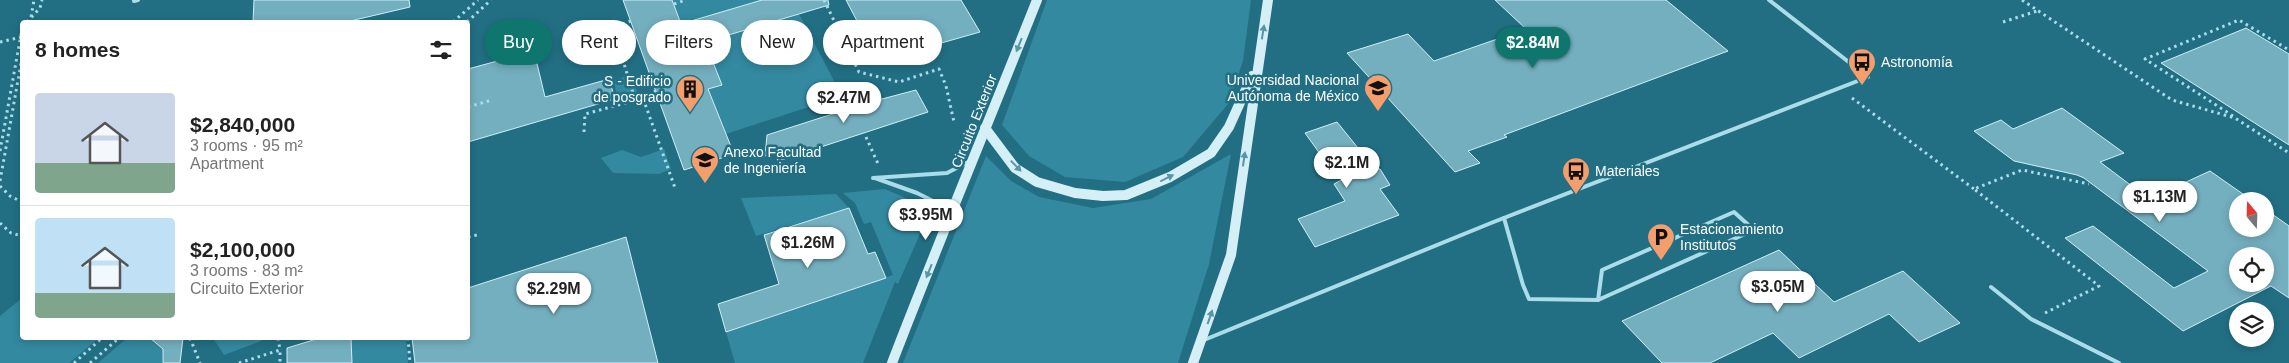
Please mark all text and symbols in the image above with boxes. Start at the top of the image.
chip: Buy [485,20,552,65]
chip: Rent [562,20,636,65]
chip: Filters [646,20,731,65]
chip: New [741,20,813,65]
chip: Apartment [823,20,942,65]
one-way arrow [1259,24,1267,40]
pin: $2.84M [1492,27,1574,69]
text: $2.84M [1506,34,1560,51]
icon: filters [427,36,455,64]
text: 8 homes [35,38,120,61]
one-way arrow [1014,38,1022,52]
bus stop icon: Astronomía [1847,47,1877,86]
place label: Astronomía [1881,54,1953,70]
street label: Circuito Exterior [948,72,1000,170]
place label: Universidad Nacional Autónoma de México [1227,72,1359,104]
place label: S - Edificio de posgrado [593,73,671,105]
school or university icon: Universidad Nacional Autónoma de México [1363,73,1393,112]
building icon: S - Edificio de posgrado [675,74,705,113]
pin: $2.47M [803,82,885,124]
text: $2.47M [817,89,871,106]
icon: home [75,113,135,173]
text: $2,840,000 [190,113,295,136]
text: 3 rooms · 95 m² [190,137,303,154]
place label: Anexo Facultad de Ingeniería [724,144,821,176]
school or university icon: Anexo Facultad de Ingeniería [690,145,720,184]
pin: $2.1M [1312,146,1382,189]
one-way arrow [1241,151,1249,167]
text: $2.1M [1325,154,1369,171]
text: Apartment [190,155,264,172]
bus stop icon: Materiales [1561,156,1591,195]
one-way arrow [1010,160,1022,172]
place label: Materiales [1595,163,1660,179]
one-way arrow [1160,174,1174,182]
pin: $1.13M [2119,180,2201,223]
text: $1.13M [2133,188,2187,205]
north arrow [2229,192,2274,238]
map controls [2229,192,2274,347]
pin: $3.95M [885,198,967,241]
text: $3.95M [899,206,953,223]
place label: Estacionamiento Institutos [1680,221,1784,253]
parking icon: Estacionamiento Institutos [1646,222,1676,261]
pin: $1.26M [767,226,849,269]
text: $1.26M [781,234,835,251]
icon: home [75,238,135,298]
text: $2,100,000 [190,238,295,261]
button: locate [2229,247,2274,292]
text: 3 rooms · 83 m² [190,262,303,279]
one-way arrow [924,264,932,278]
pin: $3.05M [1737,270,1819,313]
pin: $2.29M [513,272,595,315]
text: $3.05M [1751,278,1805,295]
text: Circuito Exterior [190,280,304,297]
text: $2.29M [527,280,581,297]
button: layers [2229,302,2274,347]
one-way arrow [1206,310,1214,325]

